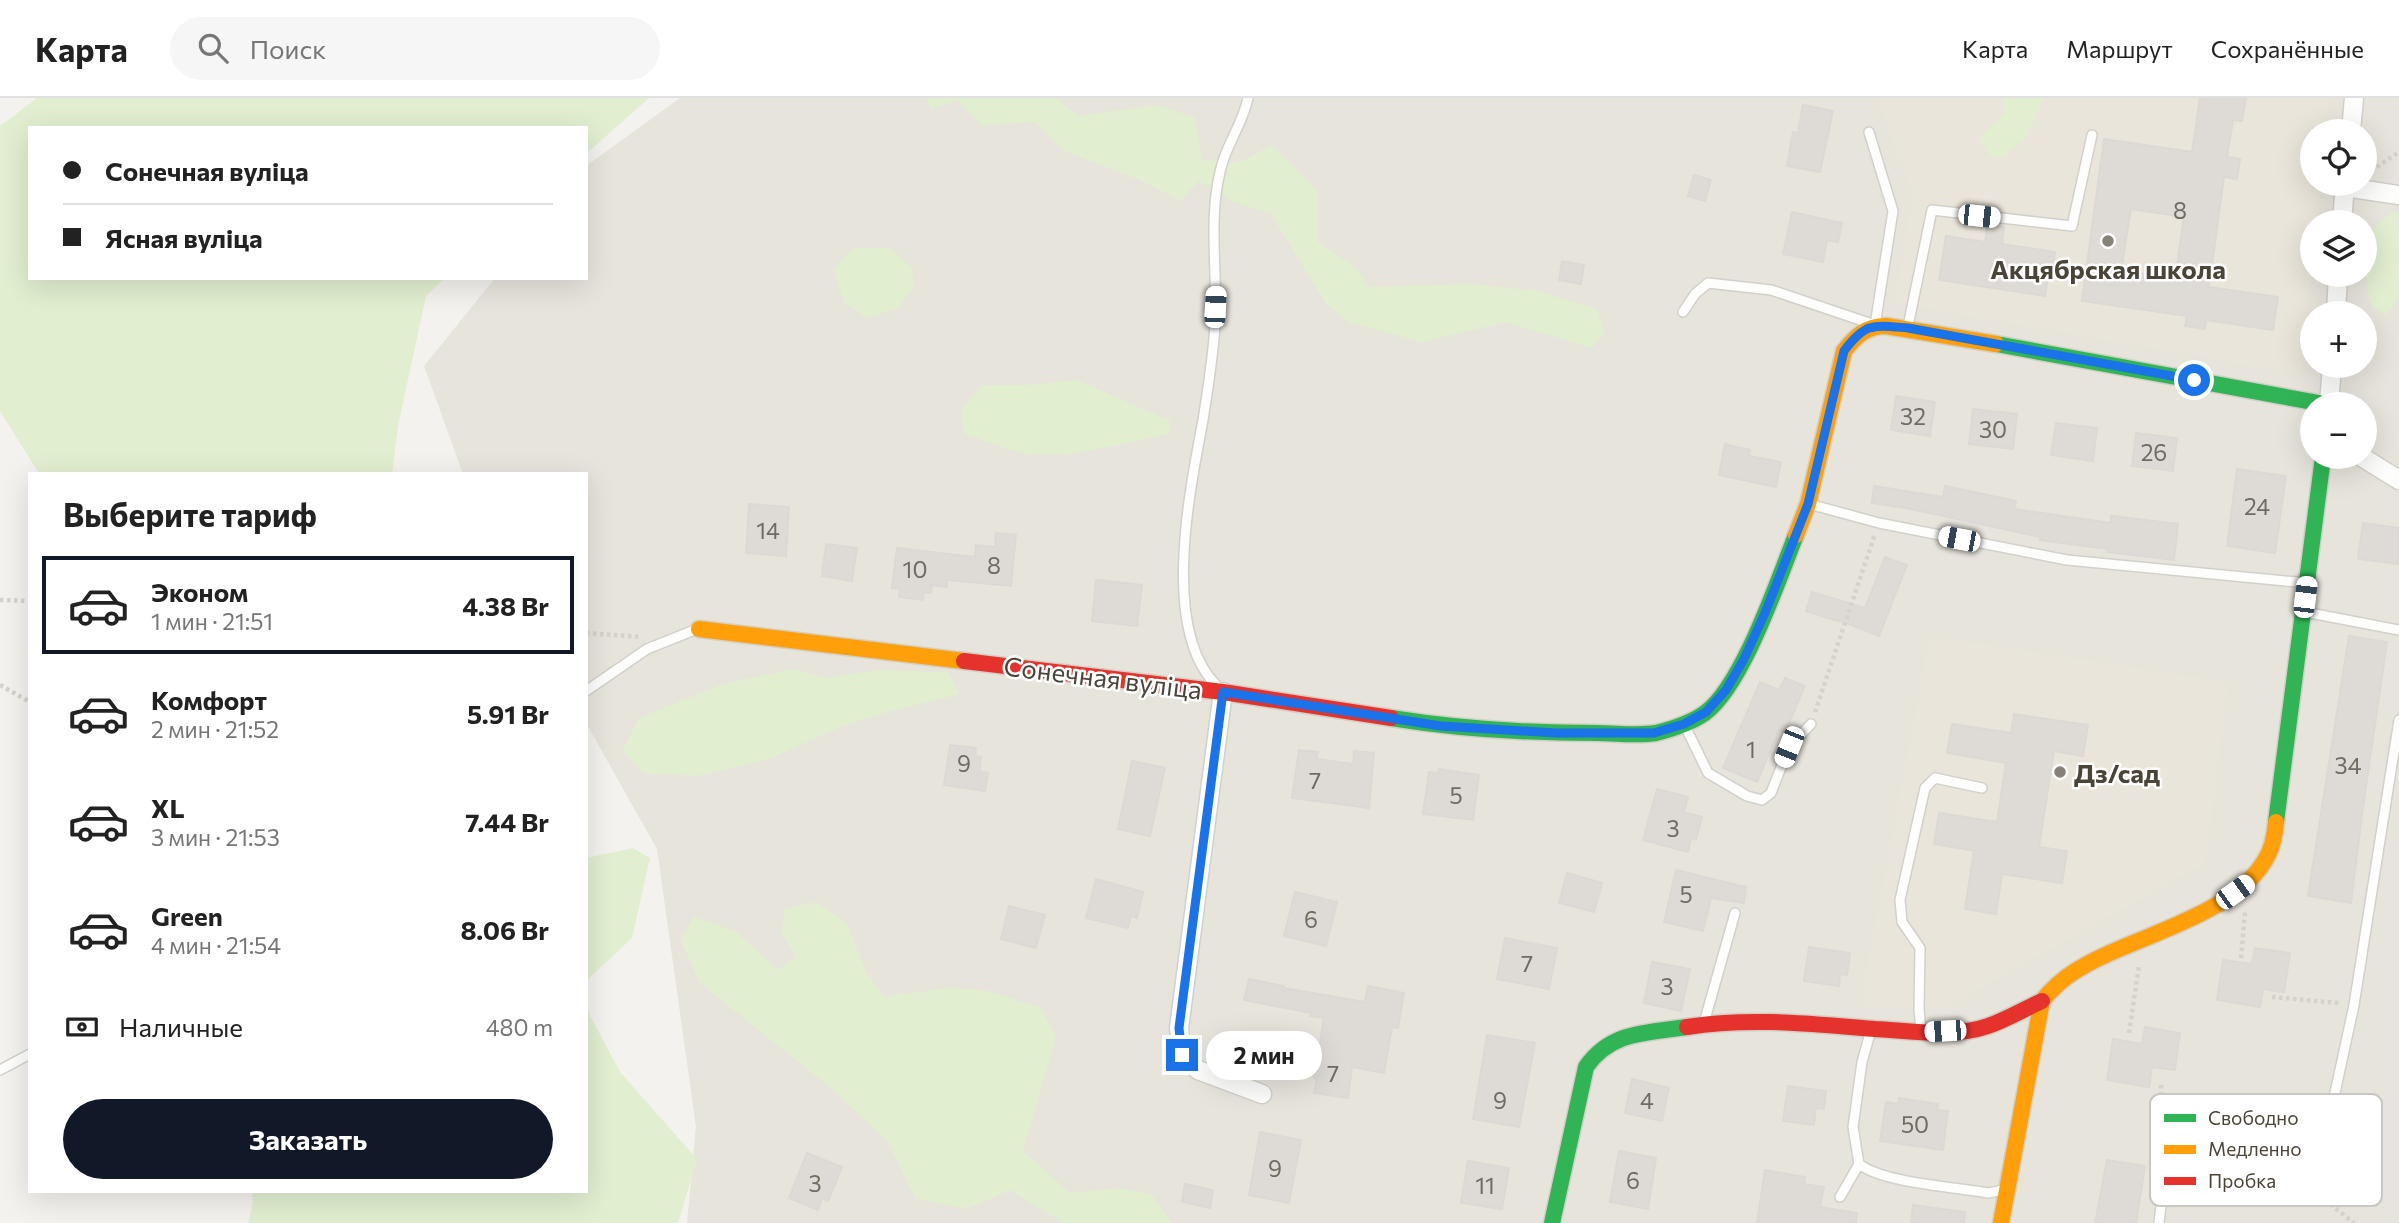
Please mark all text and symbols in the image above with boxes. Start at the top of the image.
search box [170,17,660,80]
text: Карта [35,28,128,69]
icon: search [194,29,232,67]
text: Поиск [250,33,326,64]
text: Карта [1962,34,2028,63]
text: Маршрут [2066,34,2173,63]
text: Сохранённые [2211,34,2364,63]
map controls [2300,119,2377,469]
button: locate [2300,119,2377,196]
text: Сонечная вуліца [105,155,309,186]
house number: 8 [2173,196,2187,224]
car [1958,203,2001,229]
button: layers [2300,210,2377,287]
text: Ясная вуліца [105,222,263,253]
marker: Акцябрская школа [2100,233,2116,249]
place label: Акцябрская школа [1990,253,2226,284]
car [1204,285,1227,329]
button: + [2300,301,2377,378]
route start [2178,364,2210,396]
button: − [2300,392,2377,469]
house number: 32 [1900,402,1926,430]
house number: 30 [1979,415,2007,443]
house number: 26 [2141,438,2167,466]
house number: 24 [2244,492,2270,520]
text: Выберите тариф [63,494,317,534]
house number: 14 [756,516,780,544]
car [1937,525,1982,553]
house number: 8 [987,551,1001,579]
house number: 10 [903,555,927,583]
icon: car [67,574,130,637]
car [2293,575,2318,619]
text: Эконом [151,576,248,607]
text: 4.38 Br [462,590,549,621]
text: 1 мин · 21:51 [151,607,273,635]
street label: Сонечная вуліца [1002,649,1204,705]
icon: car [67,682,130,745]
text: Комфорт [151,684,267,715]
text: 5.91 Br [467,698,549,729]
text: 2 мин · 21:52 [151,715,279,743]
car [1772,724,1807,770]
house number: 1 [1746,735,1756,763]
house number: 9 [957,749,971,777]
house number: 34 [2335,751,2362,779]
place label: Дз/сад [2074,757,2160,788]
marker: Дз/сад [2052,764,2068,780]
house number: 7 [1309,766,1321,794]
house number: 5 [1449,781,1463,809]
icon: car [67,790,130,853]
text: XL [151,792,185,823]
text: 7.44 Br [465,806,549,837]
house number: 3 [1666,814,1680,842]
text: 3 мин · 21:53 [151,823,280,851]
car [2212,871,2259,913]
house number: 5 [1679,880,1693,908]
icon: car [67,898,130,961]
text: Green [151,900,223,931]
house number: 6 [1304,905,1318,933]
text: 8.06 Br [461,914,549,945]
text: 4 мин · 21:54 [151,931,281,959]
house number: 7 [1521,949,1533,977]
house number: 3 [1660,972,1674,1000]
icon: cash [63,1008,101,1046]
text: Наличные [119,1011,243,1042]
text: 480 m [486,1013,553,1041]
car [1924,1019,1967,1043]
callout: 2 мин [1206,1030,1322,1080]
route end [1166,1039,1198,1071]
text: 2 мин [1233,1041,1295,1069]
house number: 7 [1327,1059,1339,1087]
house number: 9 [1493,1086,1507,1114]
house number: 4 [1640,1086,1654,1114]
legend [2150,1094,2382,1206]
button: Заказать [63,1099,553,1179]
text: Свободно [2208,1106,2298,1129]
house number: 50 [1901,1110,1929,1138]
text: Медленно [2208,1137,2302,1160]
house number: 9 [1268,1154,1282,1182]
house number: 6 [1626,1166,1640,1194]
house number: 3 [808,1169,822,1197]
text: Пробка [2208,1169,2276,1192]
house number: 11 [1475,1171,1495,1199]

